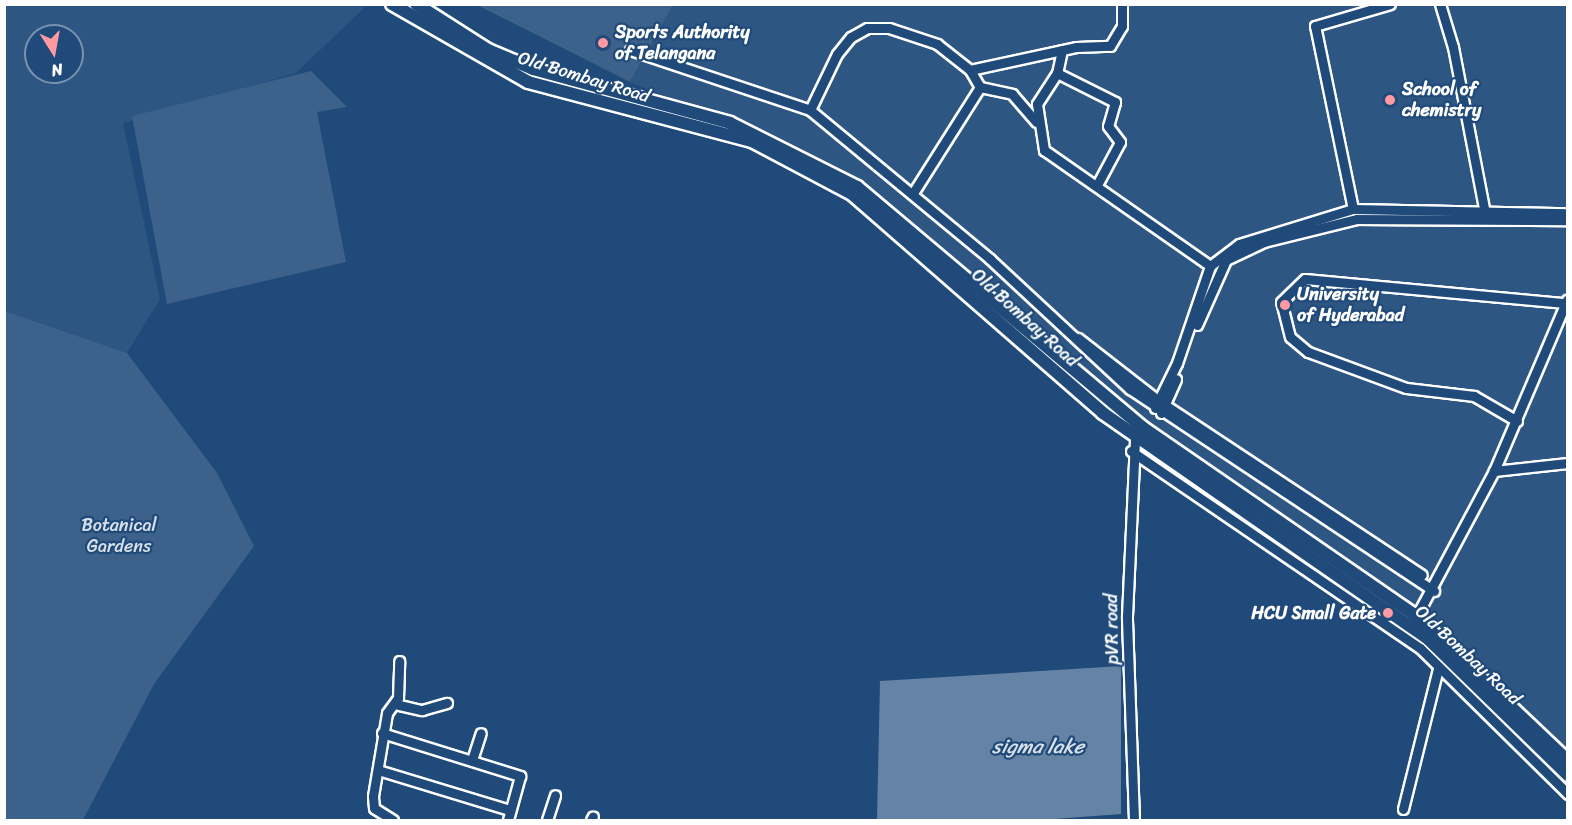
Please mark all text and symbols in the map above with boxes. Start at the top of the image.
place label: Sports Authority of Telangana [615,22,750,64]
north arrow [24,24,84,84]
marker: Sports Authority of Telangana [596,36,610,50]
street label: Old Bombay Road [516,47,652,107]
text: N [49,55,65,85]
place label: School of chemistry [1402,79,1481,122]
marker: School of chemistry [1383,93,1397,107]
street label: Old Bombay Road [967,264,1083,372]
place label: University of Hyderabad [1297,284,1404,326]
marker: University of Hyderabad [1278,298,1292,312]
park label: Botanical Gardens [81,515,157,558]
street label: pVR road [1101,593,1123,665]
street label: Old Bombay Road [1411,601,1525,709]
place label: HCU Small Gate [1249,602,1376,624]
marker: HCU Small Gate [1381,606,1395,620]
water label: sigma lake [992,734,1084,758]

